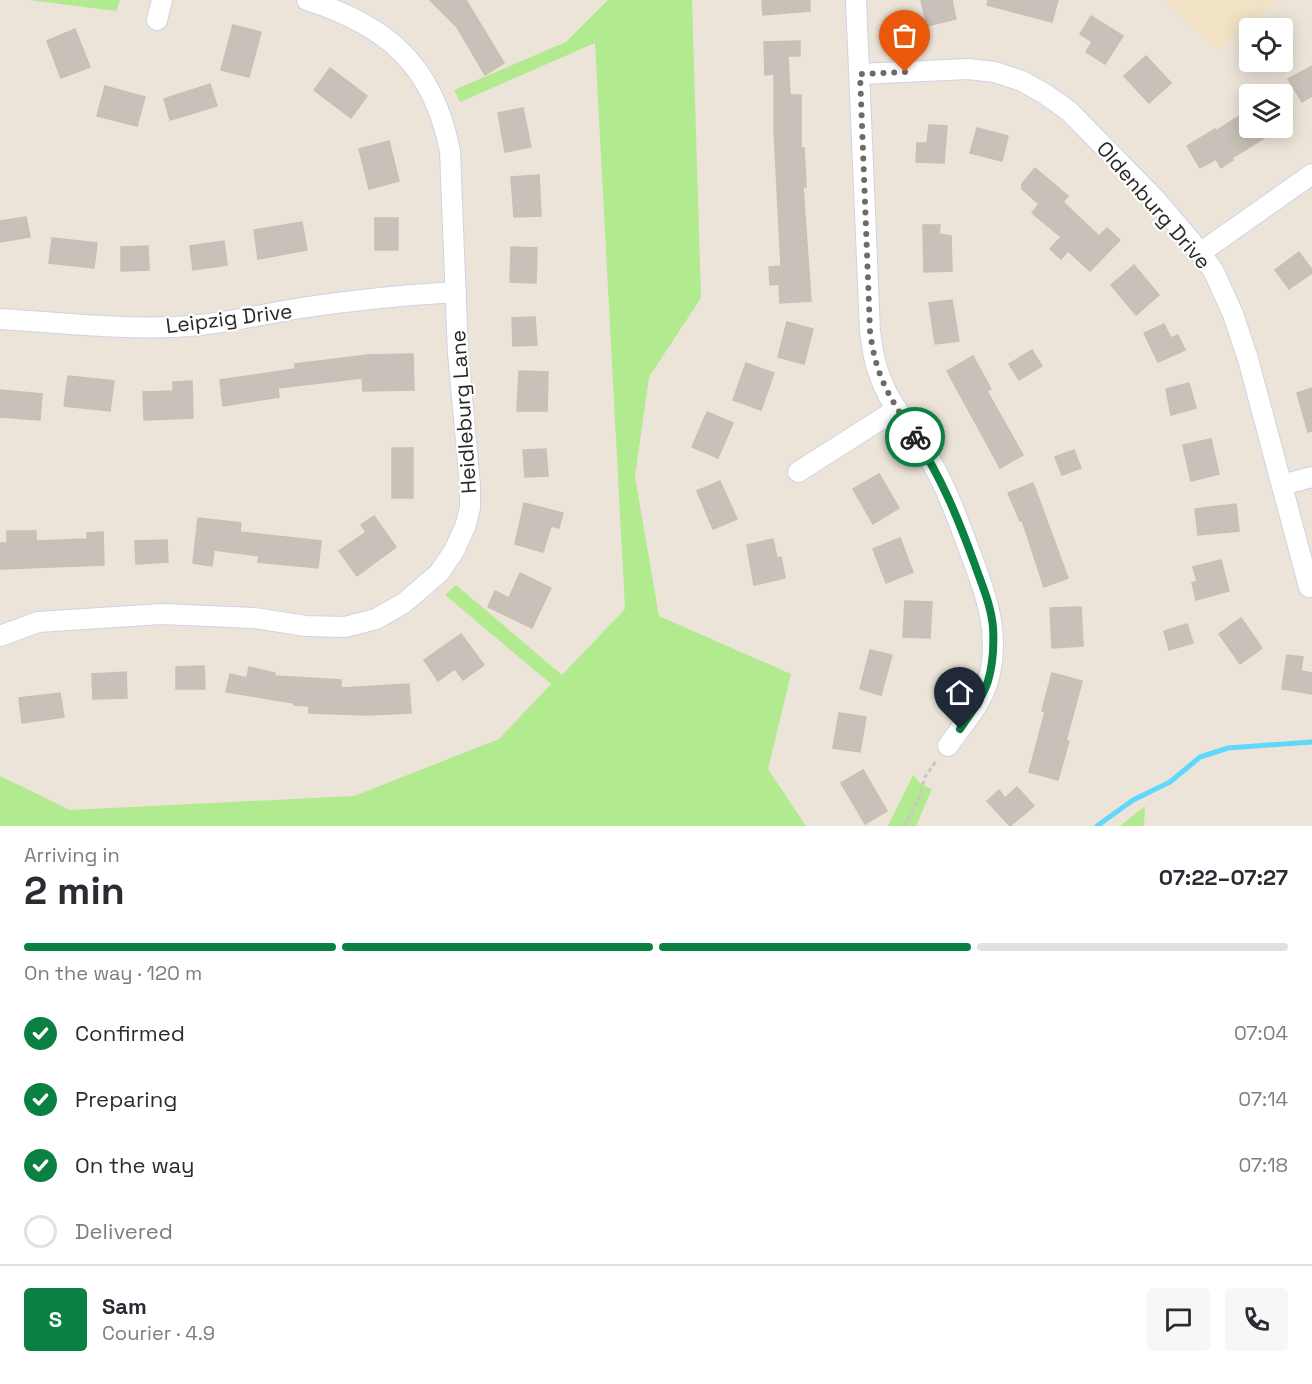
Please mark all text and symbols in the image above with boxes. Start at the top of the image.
pin [879,10,930,72]
map controls [1239,18,1293,138]
button: locate [1239,18,1293,72]
icon: bag [888,19,921,52]
button: layers [1239,84,1293,138]
street label: Oldenburg Drive [1091,135,1217,275]
street label: Leipzig Drive [164,297,294,339]
street label: Heidleburg Lane [444,329,482,495]
courier [885,407,945,467]
icon: bike [899,421,932,454]
pin [934,667,985,729]
icon: home [943,676,976,709]
text: Arriving in [24,842,120,868]
text: 07:22–07:27 [1159,863,1288,891]
text: 2 min [24,866,125,915]
text: On the way · 120 m [24,960,202,986]
icon: check [24,1017,57,1050]
text: Confirmed [75,1019,185,1047]
text: 07:04 [1234,1020,1288,1046]
icon: check [24,1083,57,1116]
text: Preparing [75,1085,177,1113]
text: 07:14 [1238,1086,1288,1112]
icon: check [24,1149,57,1182]
text: On the way [75,1151,194,1179]
text: 07:18 [1238,1152,1288,1178]
text: Delivered [75,1217,173,1245]
button: chat [1147,1288,1210,1351]
button: phone [1225,1288,1288,1351]
text: Sam [102,1292,147,1320]
text: S [49,1305,62,1333]
text: Courier · 4.9 [102,1320,215,1346]

